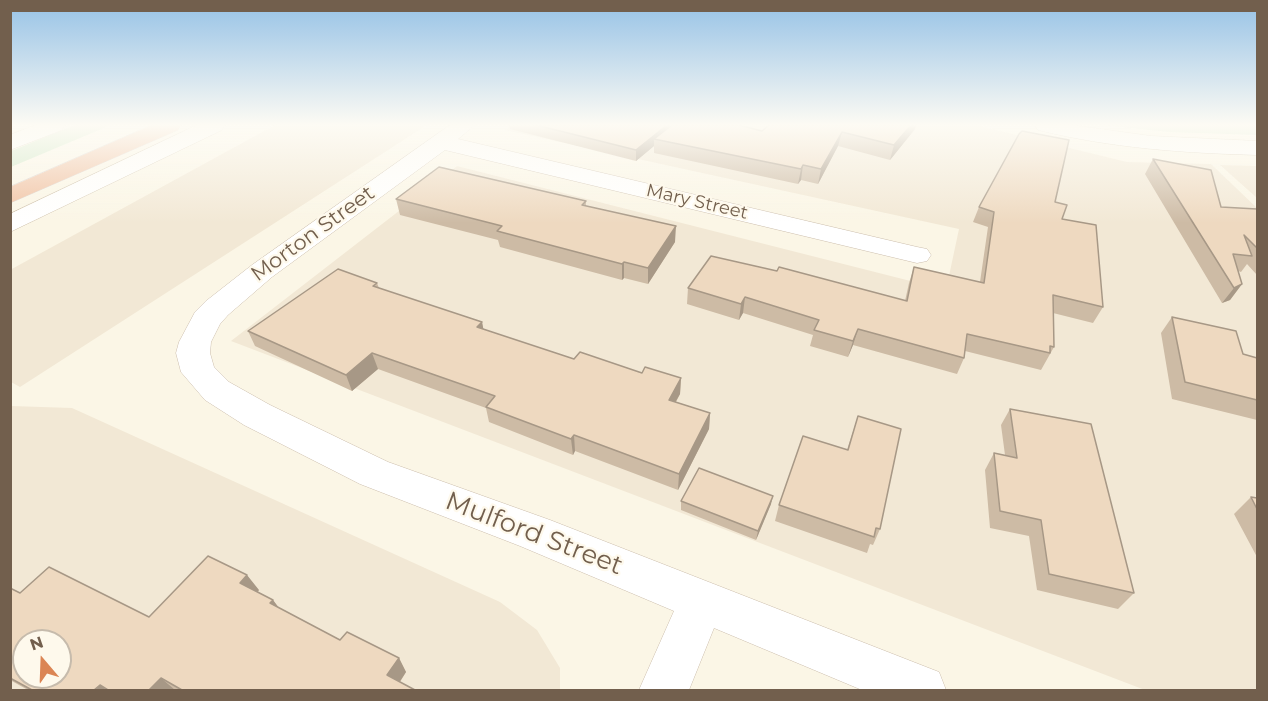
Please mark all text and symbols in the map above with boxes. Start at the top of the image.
street label: Mary Street [644,180,750,224]
street label: Morton Street [246,181,380,287]
street label: Mulford Street [441,486,627,582]
north arrow [12,629,72,689]
text: N [27,632,46,654]

